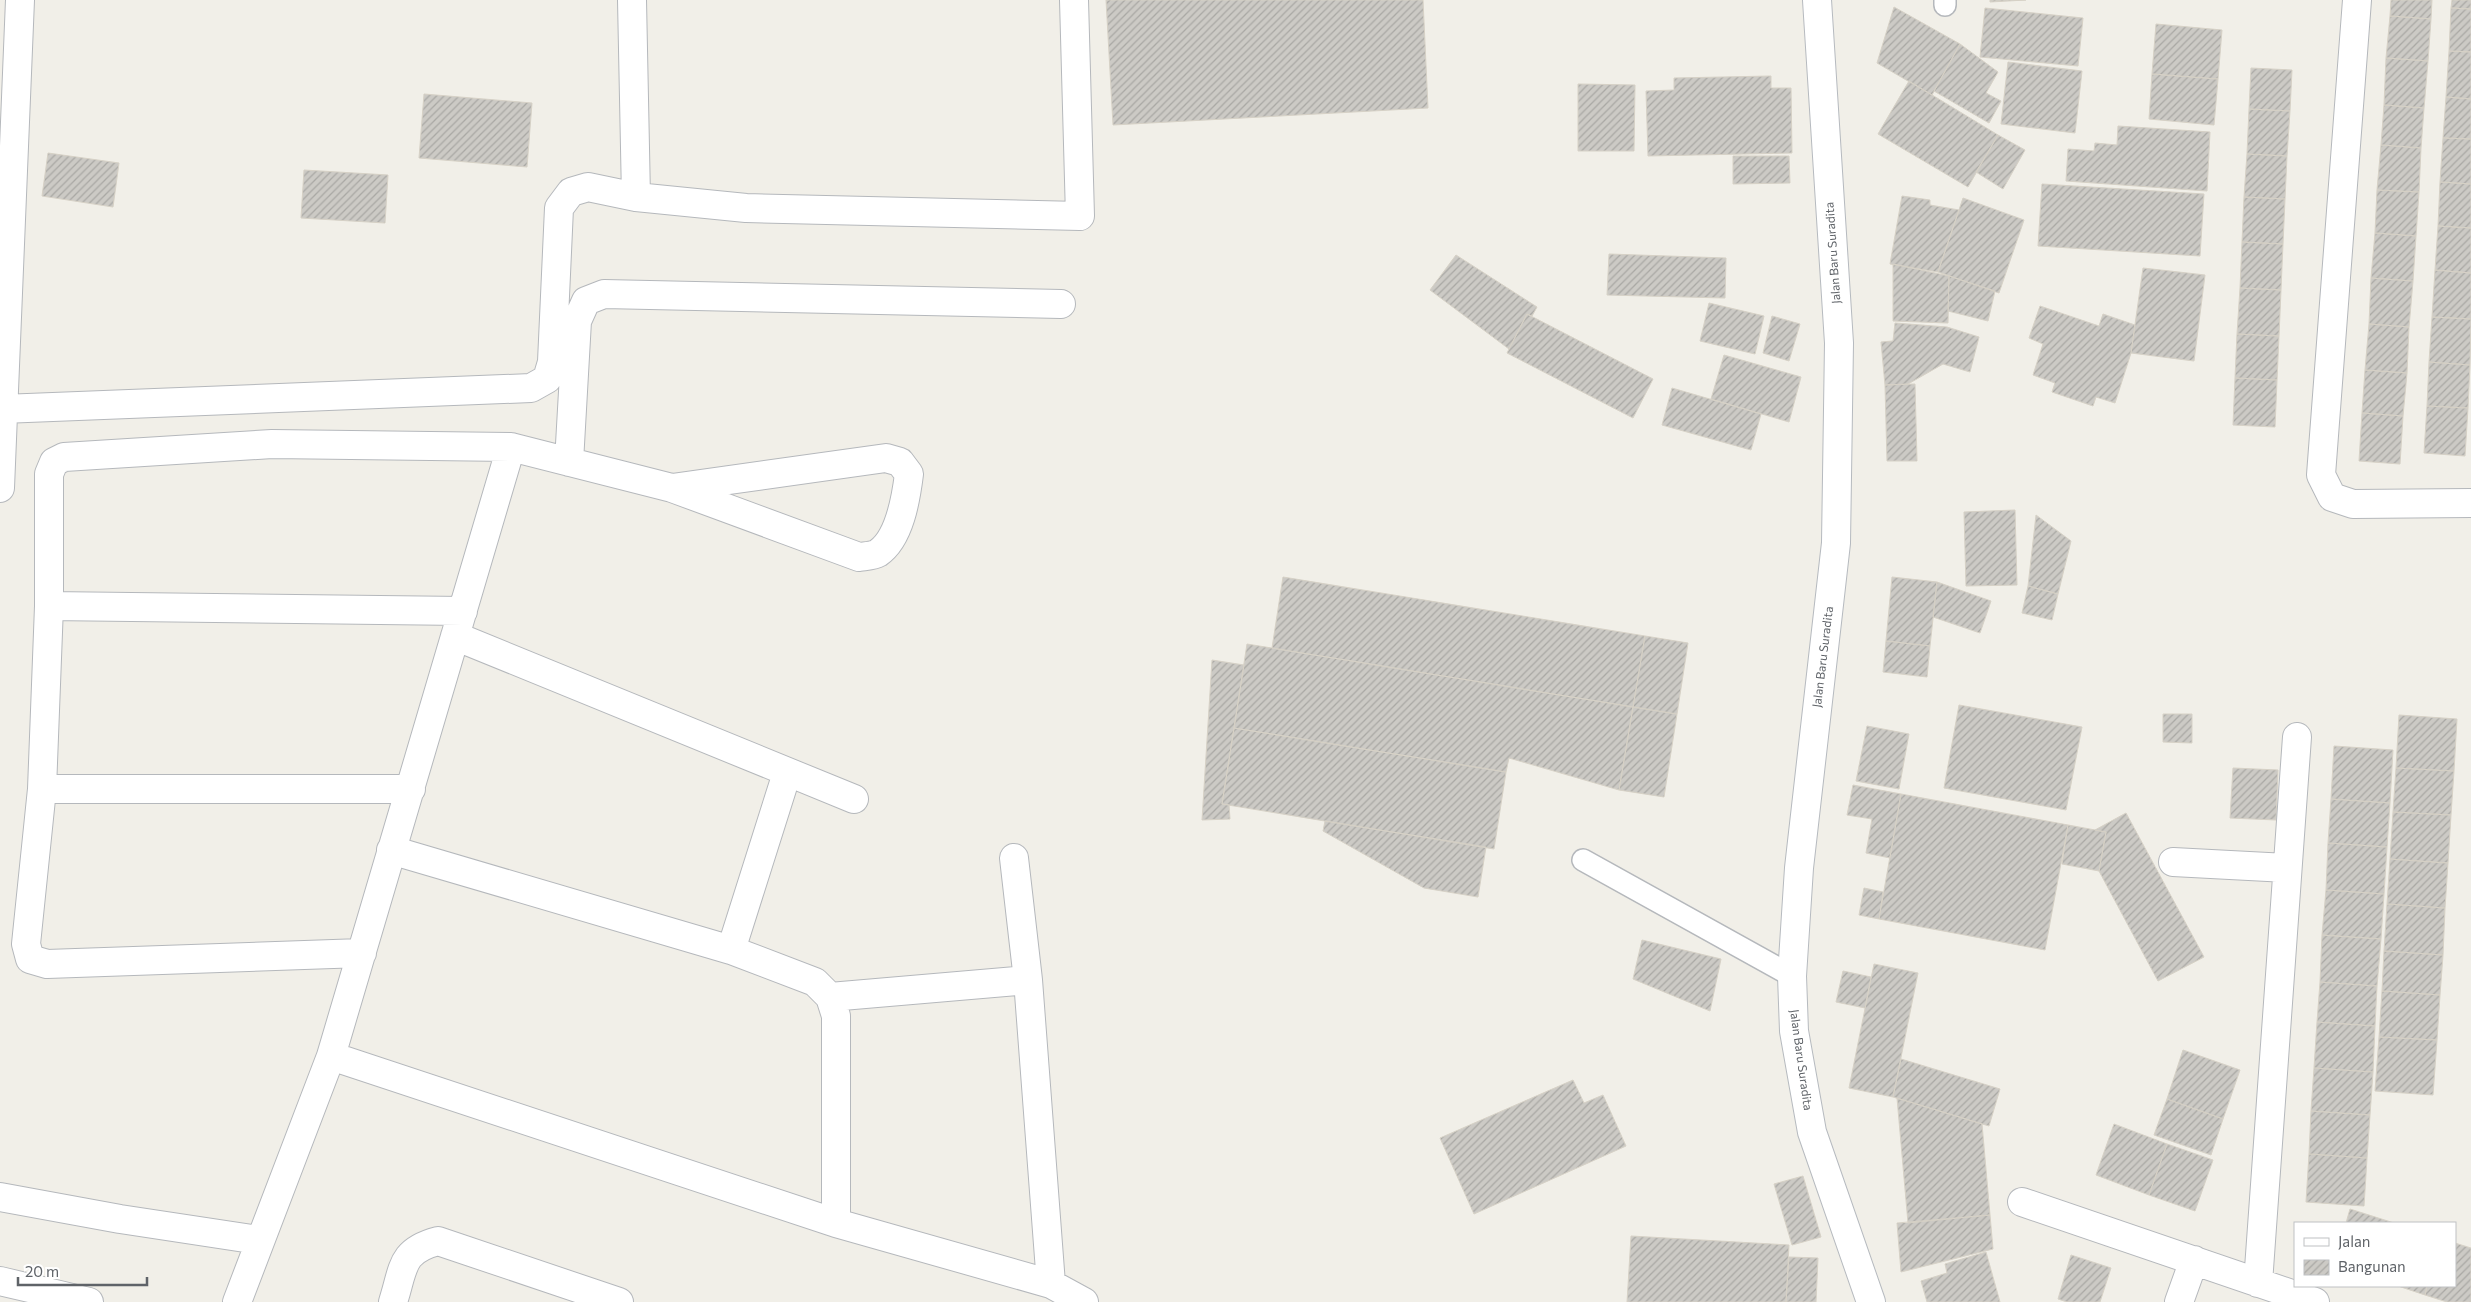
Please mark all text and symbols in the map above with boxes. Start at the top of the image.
street label: Jalan Baru Suradita [1821,202,1844,304]
street label: Jalan Baru Suradita [1809,605,1836,708]
street label: Jalan Baru Suradita [1787,1008,1816,1111]
legend [2294,1222,2456,1287]
text: Jalan [2338,1232,2370,1250]
scale bar [18,1254,146,1286]
text: Bangunan [2338,1257,2406,1275]
text: 20 m [25,1262,59,1280]

